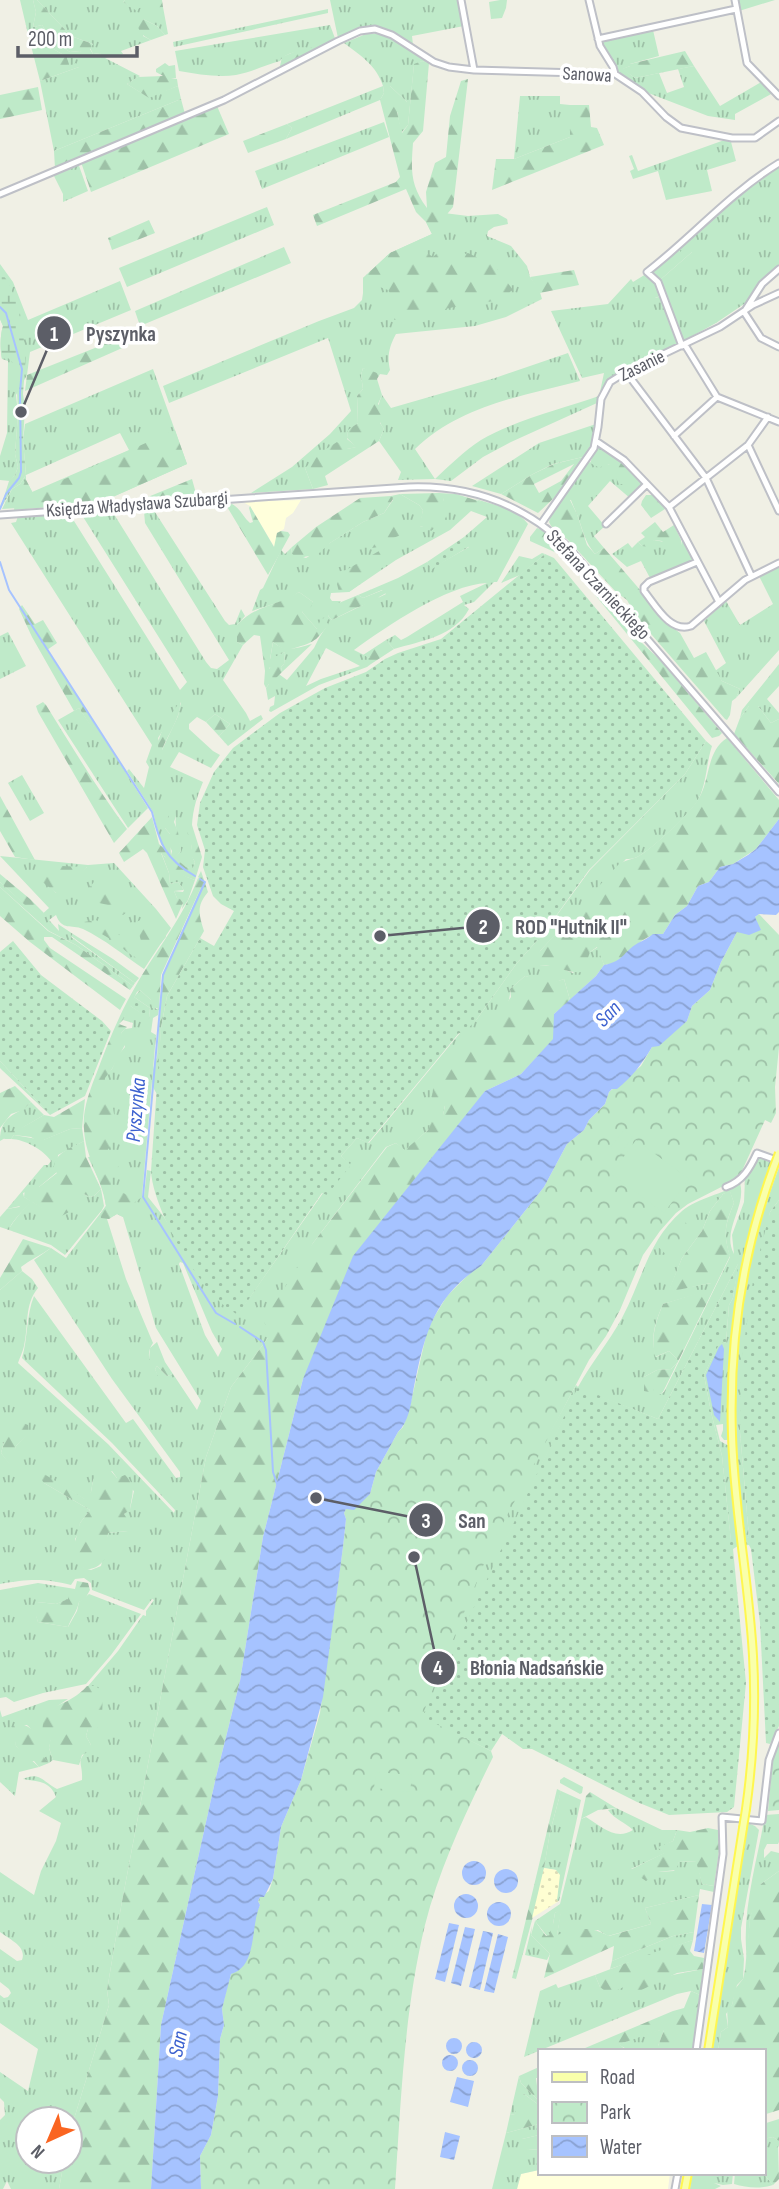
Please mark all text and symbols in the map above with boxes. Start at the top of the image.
scale bar [18,14,136,58]
text: 200 m [28,27,72,52]
street label: Sanowa [562,62,612,88]
callout: Pyszynka [37,312,170,354]
text: 1 [50,322,58,347]
text: Pyszynka [86,322,156,347]
street label: Zasanie [615,345,669,387]
street label: Księdza Władysława Szubargi [45,487,229,523]
street label: Stefana Czarnieckiego [541,525,655,645]
callout: ROD "Hutnik II" [466,905,641,947]
text: 2 [478,915,488,940]
text: ROD "Hutnik II" [515,915,627,940]
water label: San [590,996,626,1032]
water label: Pyszynka [121,1076,151,1143]
callout: San [409,1499,499,1541]
text: 3 [421,1509,431,1534]
text: San [458,1509,486,1534]
callout: Błonia Nadsańskie [421,1647,618,1689]
text: 4 [433,1656,443,1681]
text: Błonia Nadsańskie [470,1656,604,1681]
water label: San [163,2028,193,2059]
legend [538,2049,765,2175]
text: Road [600,2065,635,2090]
text: Park [600,2100,631,2125]
north arrow [14,2105,84,2175]
text: Water [600,2135,642,2160]
text: N [27,2139,50,2163]

